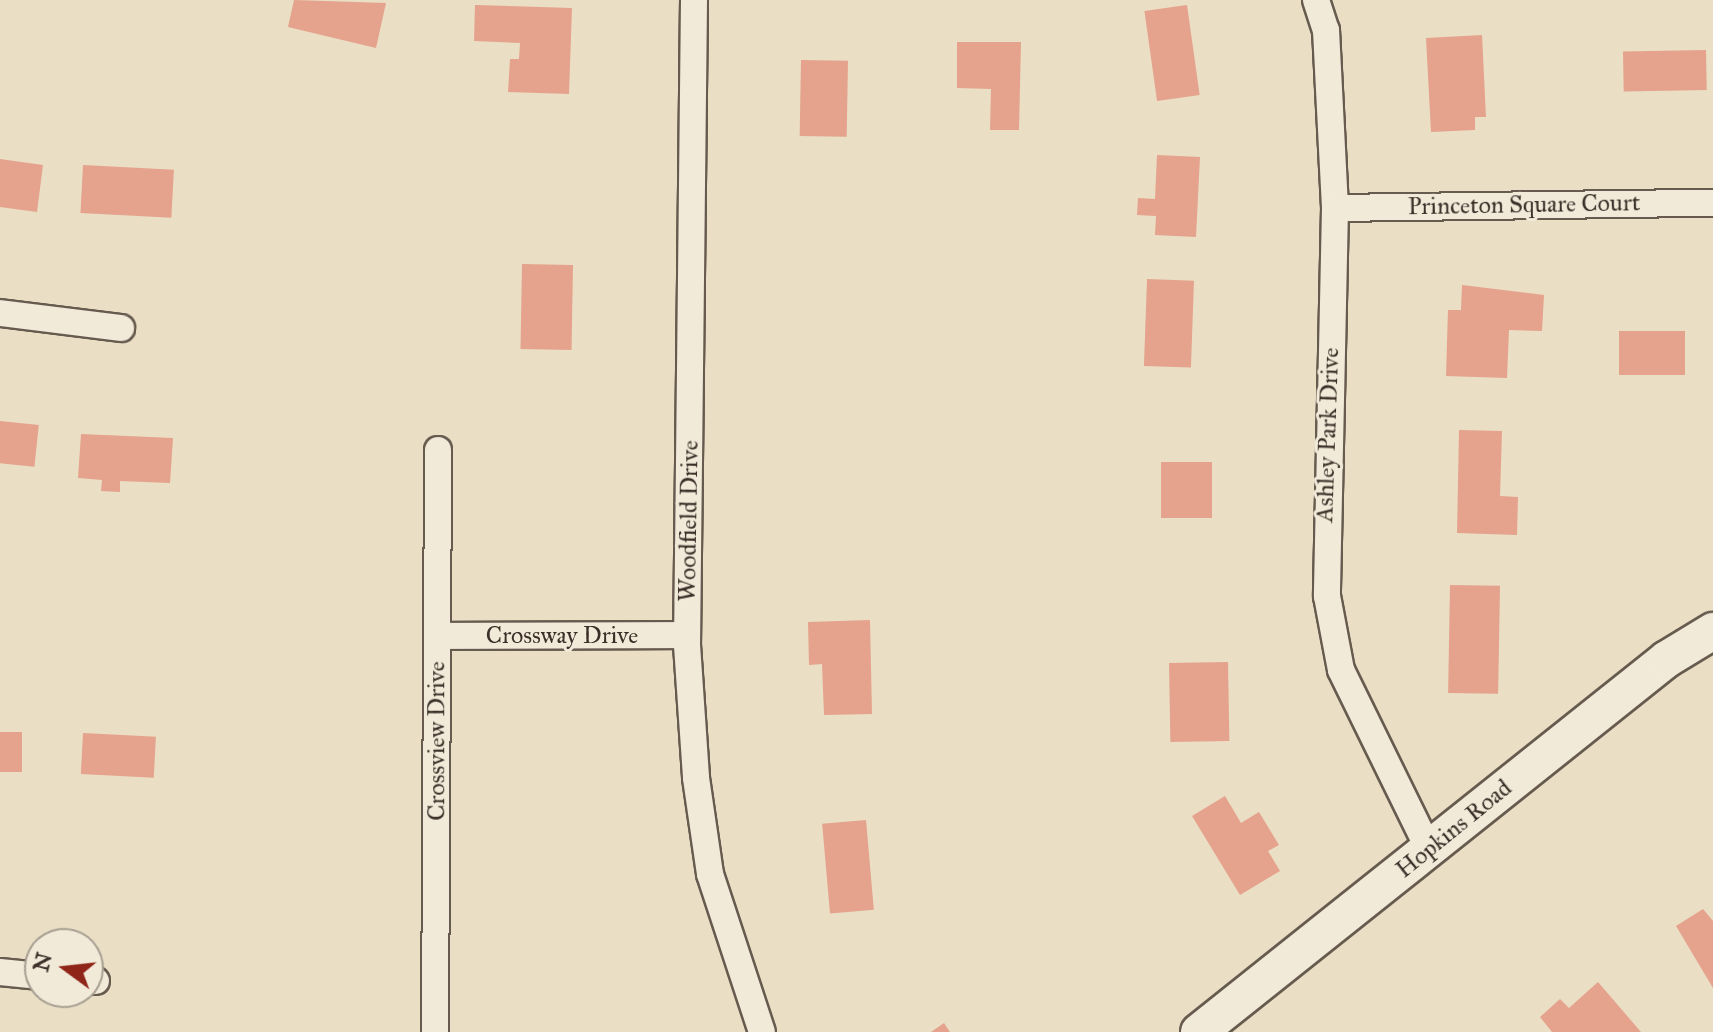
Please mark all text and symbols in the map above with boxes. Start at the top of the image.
street label: Princeton Square Court [1408,189,1640,221]
street label: Ashley Park Drive [1311,347,1345,523]
street label: Woodfield Drive [673,440,705,602]
street label: Crossway Drive [486,622,638,650]
street label: Crossview Drive [423,661,451,821]
street label: Hopkins Road [1390,774,1518,884]
north arrow [24,928,104,1008]
text: N [27,950,58,975]

